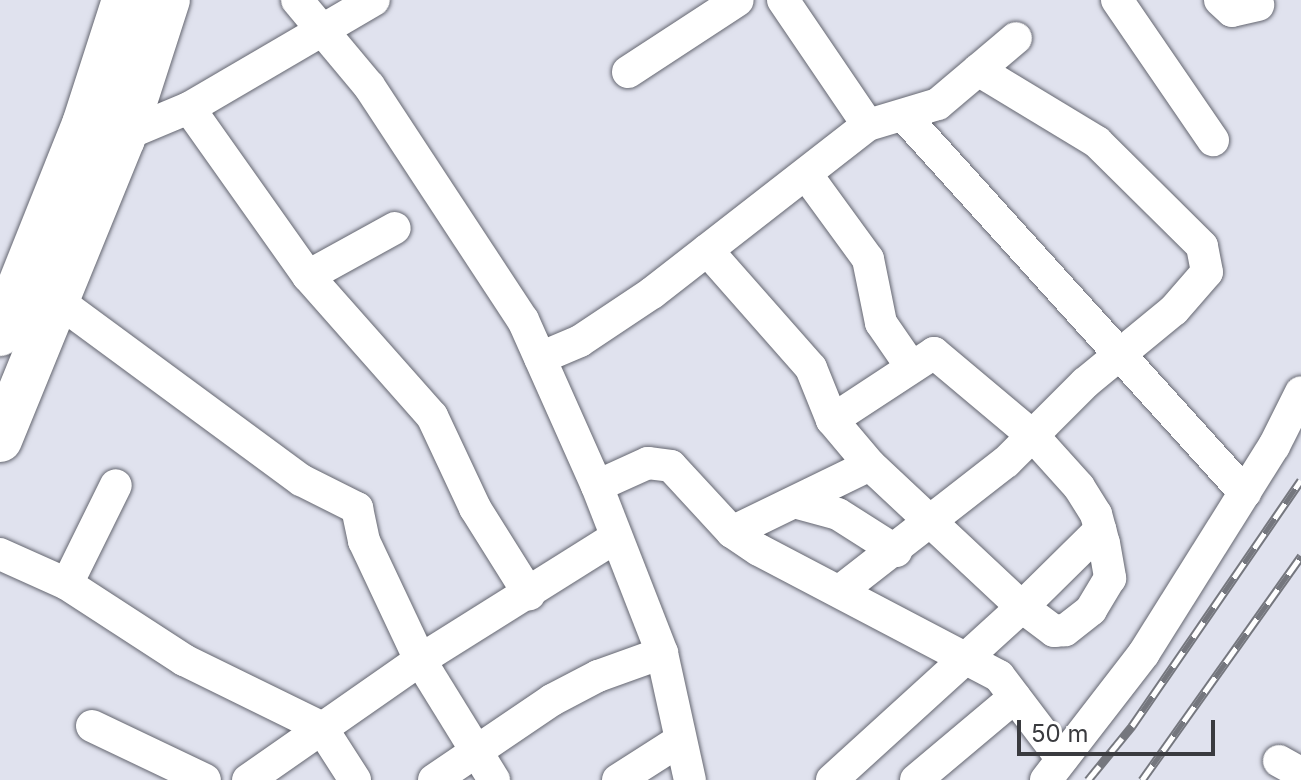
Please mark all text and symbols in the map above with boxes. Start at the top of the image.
scale bar [1021,704,1219,754]
text: 50 m [1031,719,1089,748]

